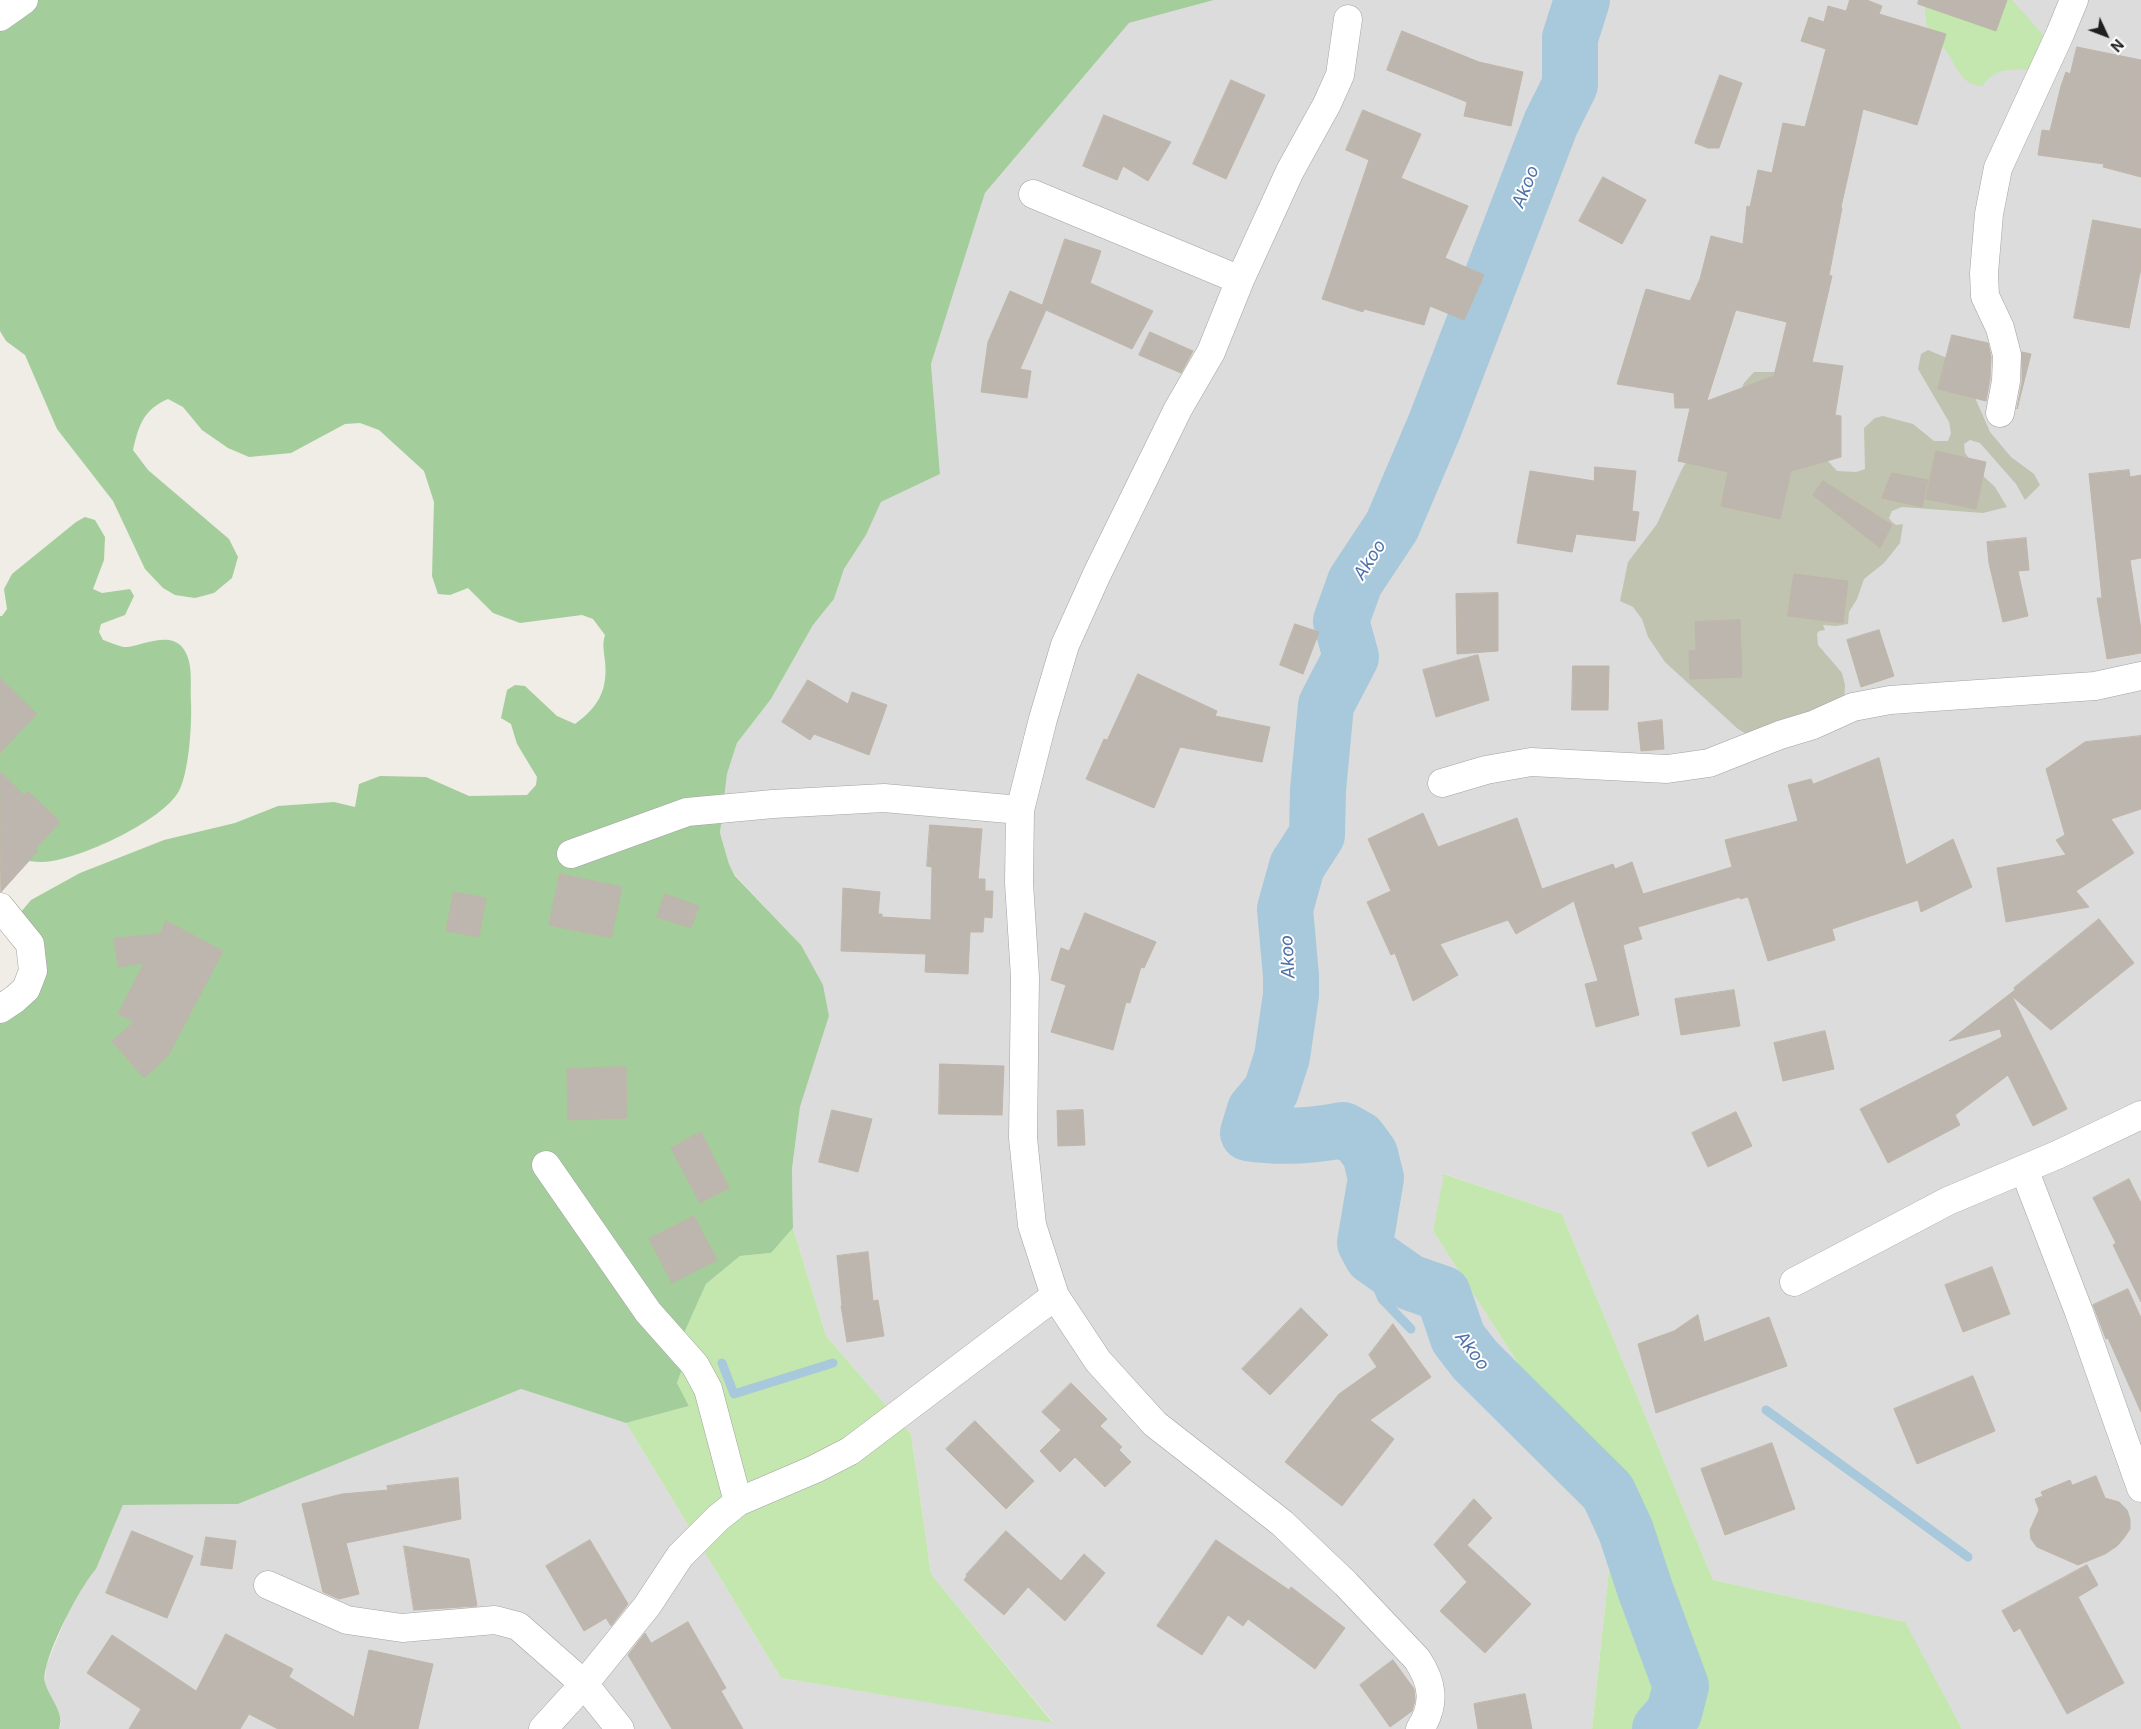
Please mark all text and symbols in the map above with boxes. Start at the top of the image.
north arrow [2081,10,2131,60]
text: N [2107,36,2127,55]
water label: Akoo [1508,163,1544,211]
water label: Akoo [1349,536,1391,584]
water label: Akoo [1276,935,1300,979]
water label: Akoo [1450,1327,1494,1375]

